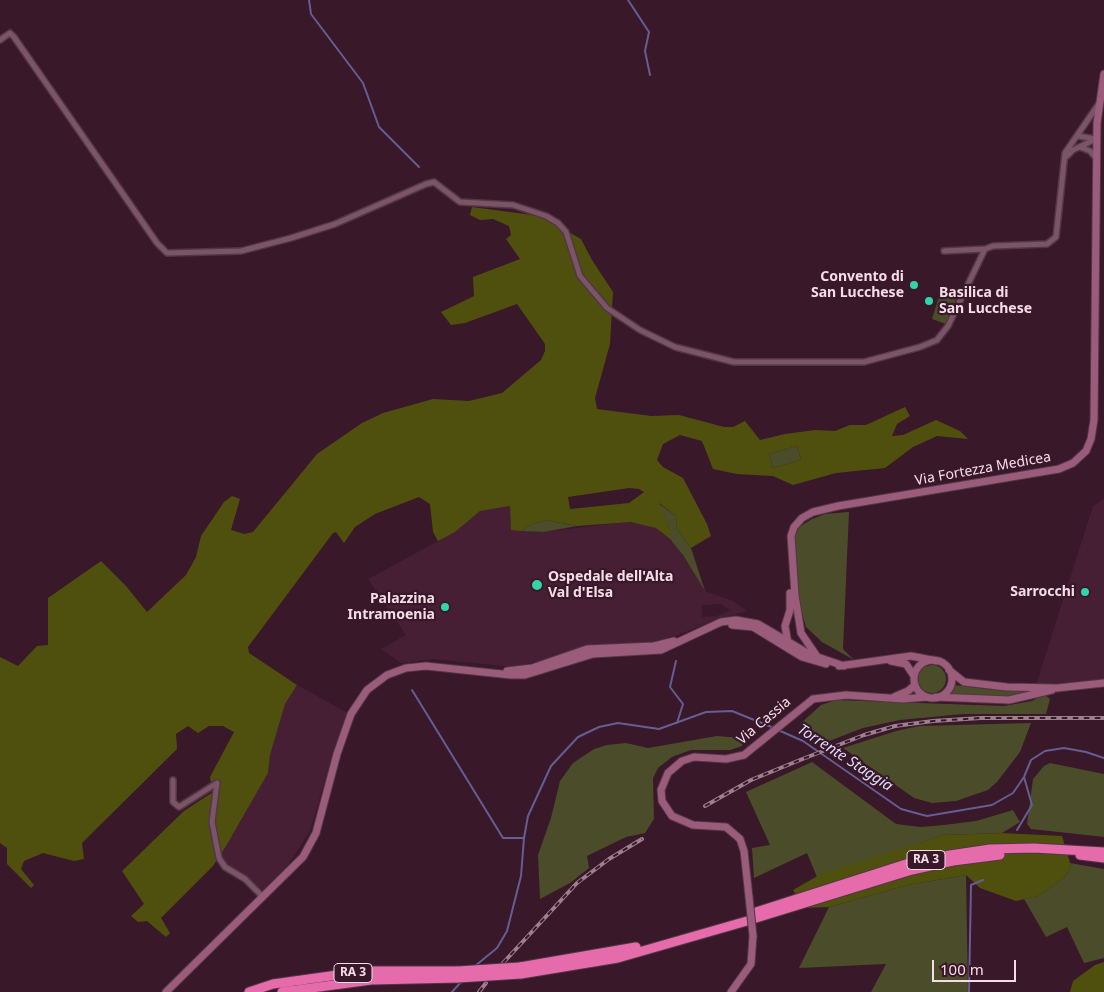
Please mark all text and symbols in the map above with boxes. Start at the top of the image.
place label: Convento di San Lucchese [811,269,904,302]
marker: Convento di San Lucchese [908,279,920,291]
place label: Basilica di San Lucchese [939,285,1032,318]
marker: Basilica di San Lucchese [923,295,935,307]
street label: Via Fortezza Medicea [914,449,1052,489]
place label: Ospedale dell'Alta Val d'Elsa [548,569,673,602]
marker: Ospedale dell'Alta Val d'Elsa [530,578,544,592]
place label: Sarrocchi [1010,584,1075,600]
marker: Sarrocchi [1079,586,1091,598]
place label: Palazzina Intramoenia [348,591,435,624]
marker: Palazzina Intramoenia [439,601,451,613]
street label: Via Cassia [734,694,794,748]
water label: Torrente Staggia [794,721,896,795]
road number: RA 3 [907,850,945,870]
scale bar [934,950,1018,982]
text: 100 m [940,959,984,979]
road number: RA 3 [334,964,372,982]

